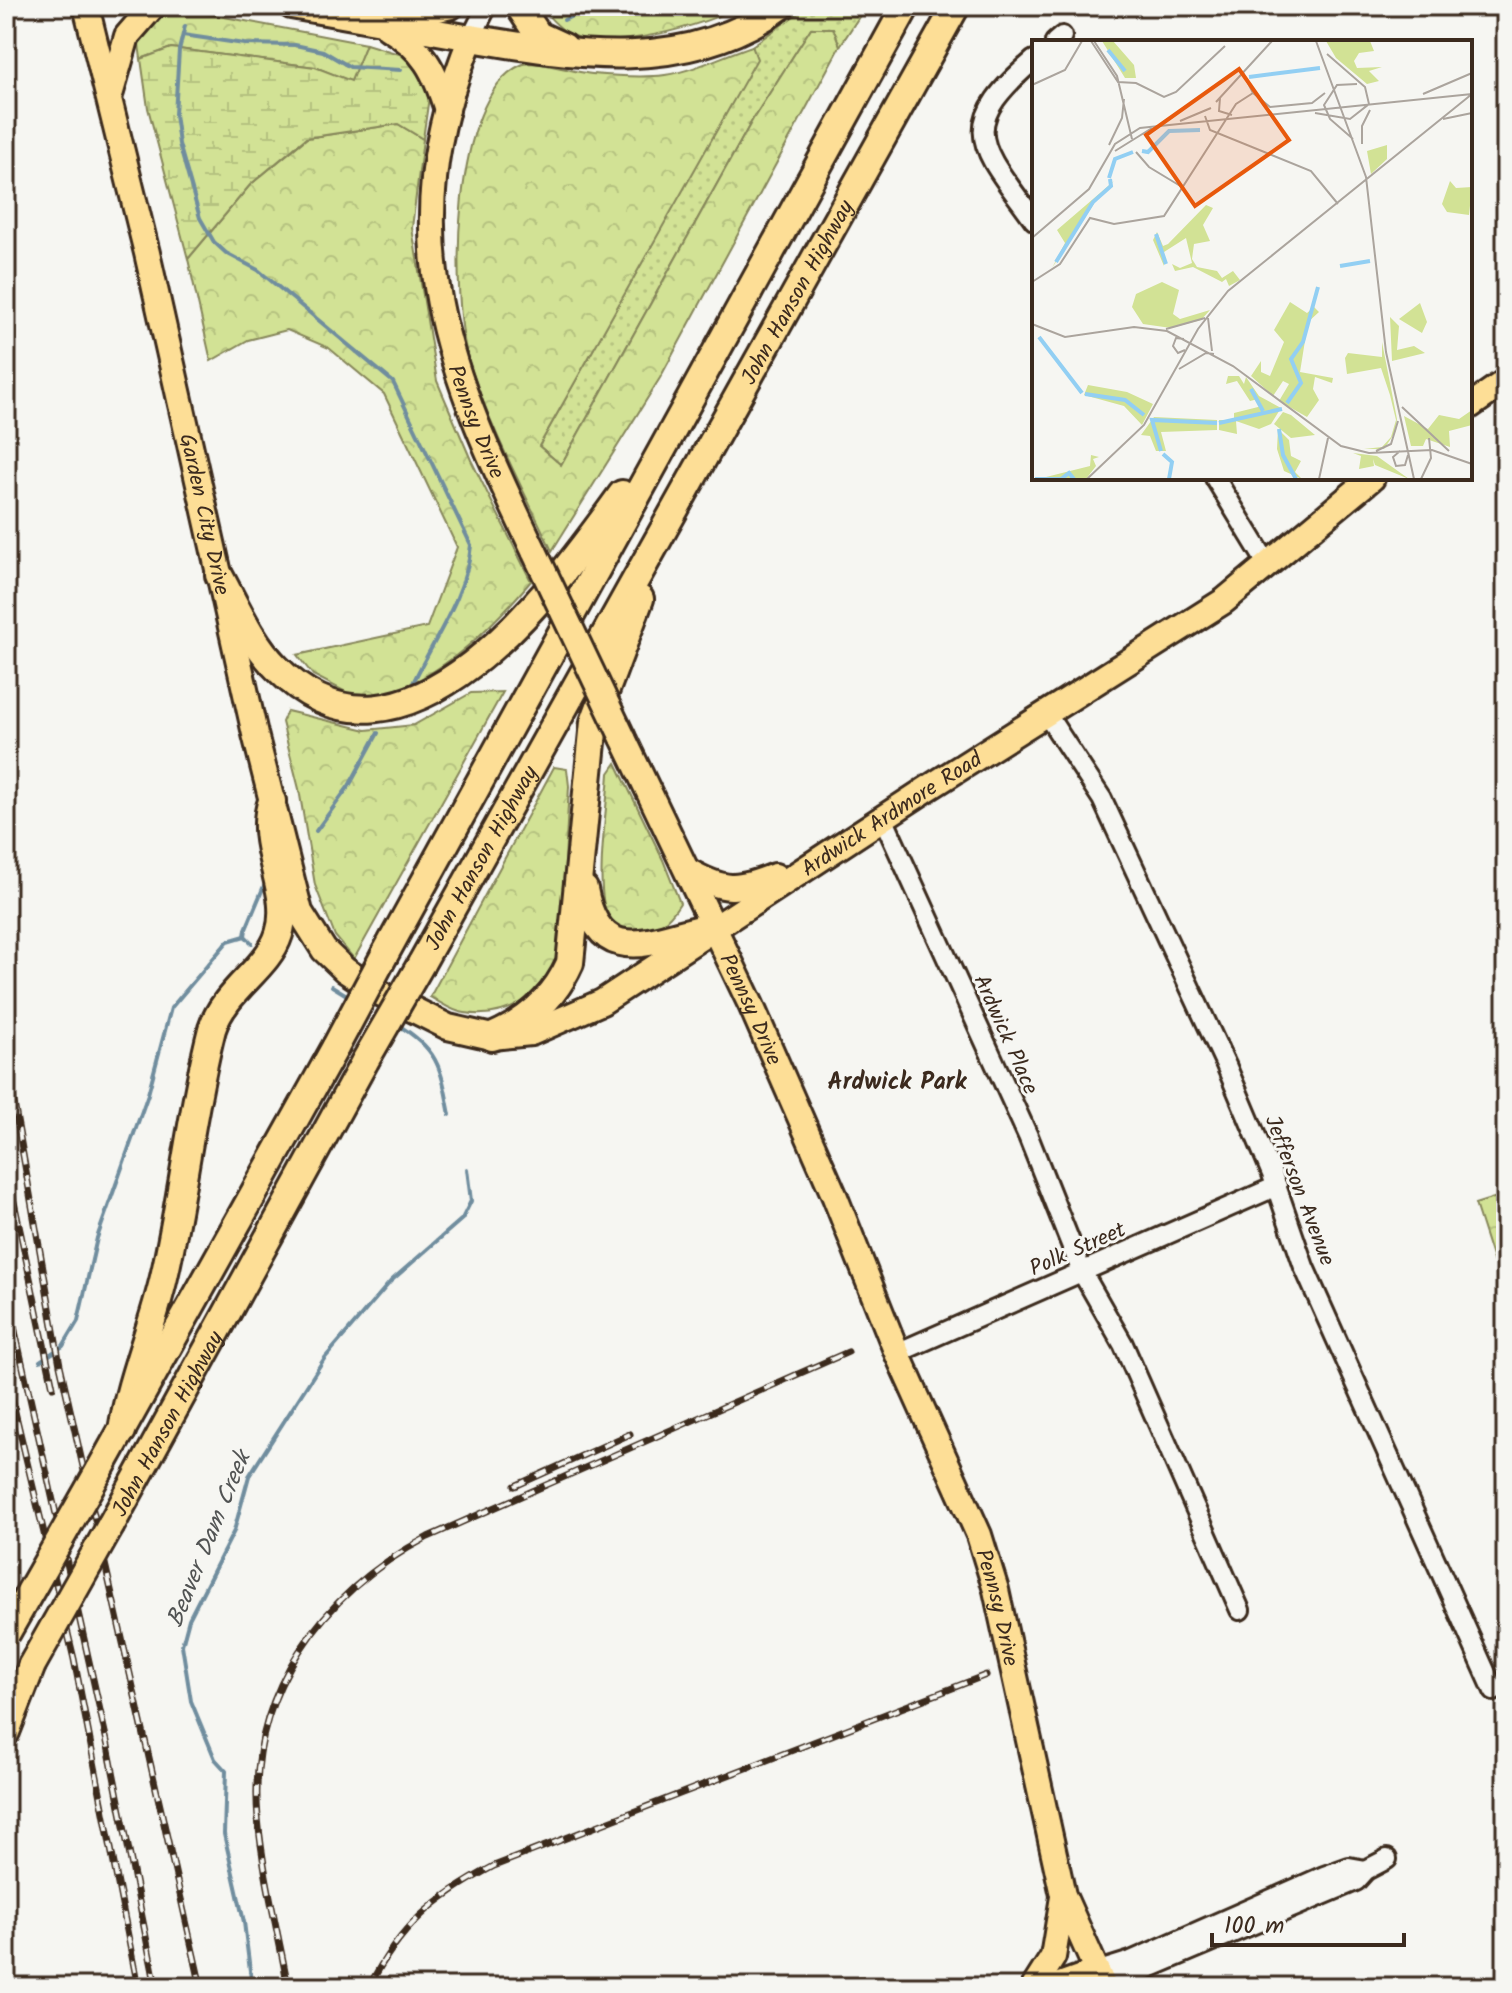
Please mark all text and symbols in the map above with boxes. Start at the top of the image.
inset map [1032,40,1472,480]
street label: John Hanson Highway [733,193,865,392]
street label: Pennsy Drive [437,361,513,485]
street label: Garden City Drive [168,430,238,599]
street label: Ardwick Ardmore Road [795,743,991,887]
street label: John Hanson Highway [417,759,549,958]
street label: Pennsy Drive [709,948,790,1072]
street label: Ardwick Place [963,969,1047,1101]
district label: Ardwick Park [828,1063,968,1102]
street label: Jefferson Avenue [1254,1111,1343,1271]
street label: Polk Street [1024,1213,1132,1287]
street label: John Hanson Highway [104,1325,234,1524]
water label: Beaver Dam Creek [156,1442,264,1633]
street label: Pennsy Drive [964,1545,1027,1670]
scale bar [1212,1897,1404,1947]
text: 100 m [1224,1907,1284,1946]

